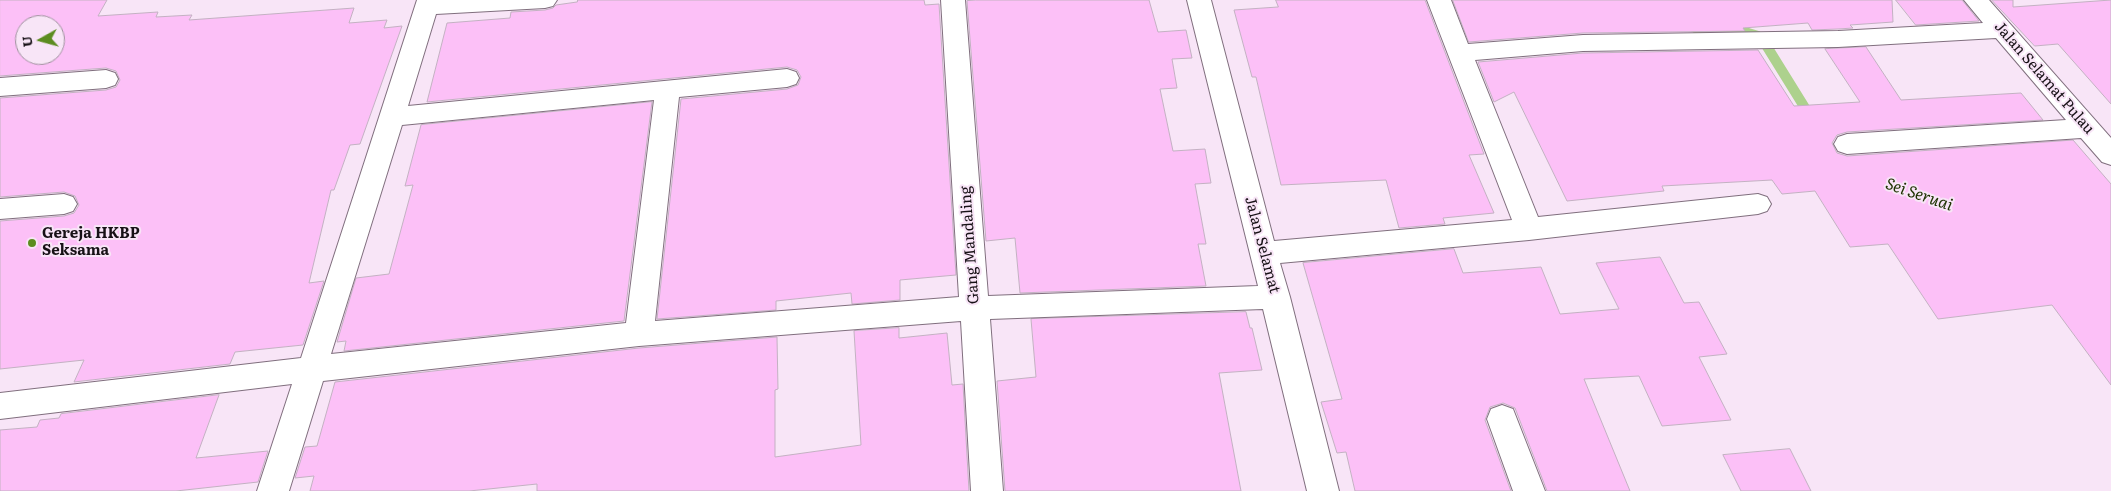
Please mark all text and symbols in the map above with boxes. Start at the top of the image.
north arrow [15,15,65,65]
street label: Jalan Selamat Pulau [1990,18,2098,138]
text: U [16,35,37,48]
water label: Sei Seruai [1883,175,1955,215]
street label: Gang Mandaling [957,185,983,305]
street label: Jalan Selamat [1240,195,1284,295]
place label: Gereja HKBP Seksama [42,225,139,260]
marker: Gereja HKBP Seksama [26,237,38,249]

